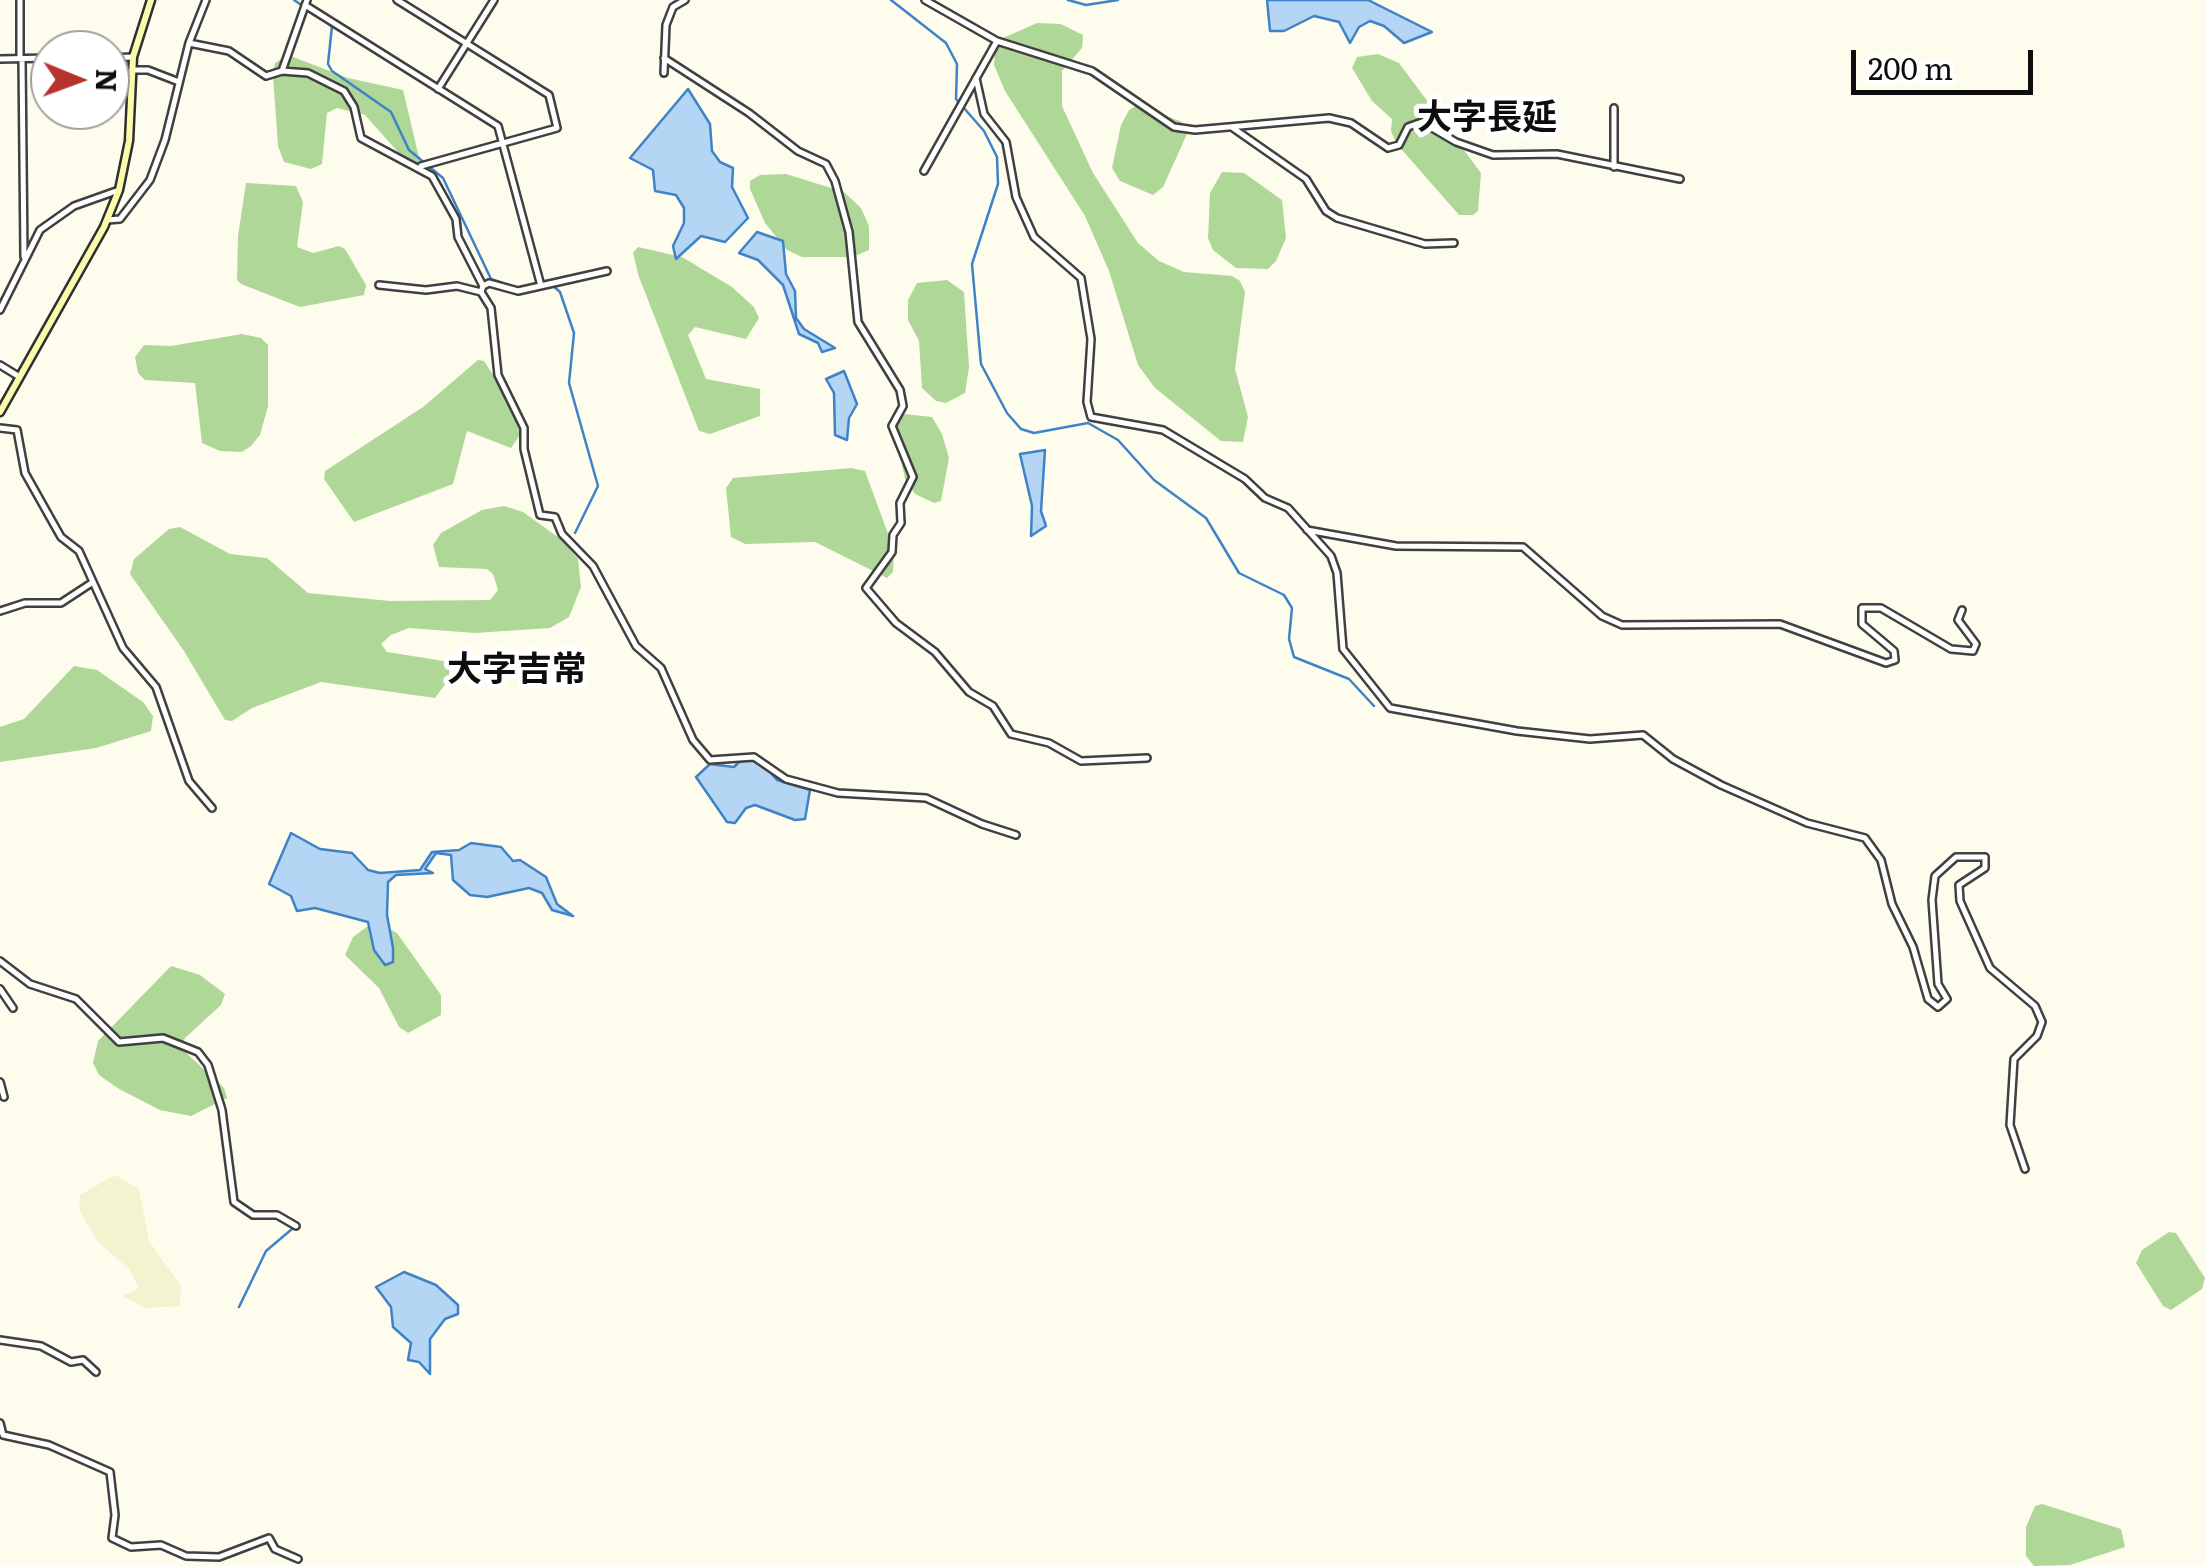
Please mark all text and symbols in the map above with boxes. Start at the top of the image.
north arrow [30,30,130,130]
scale bar [1856,30,2038,92]
text: 200 m [1868,45,1953,89]
text: N [87,68,129,93]
district label: 大字長延 [1417,98,1557,140]
district label: 大字吉常 [447,650,587,692]

